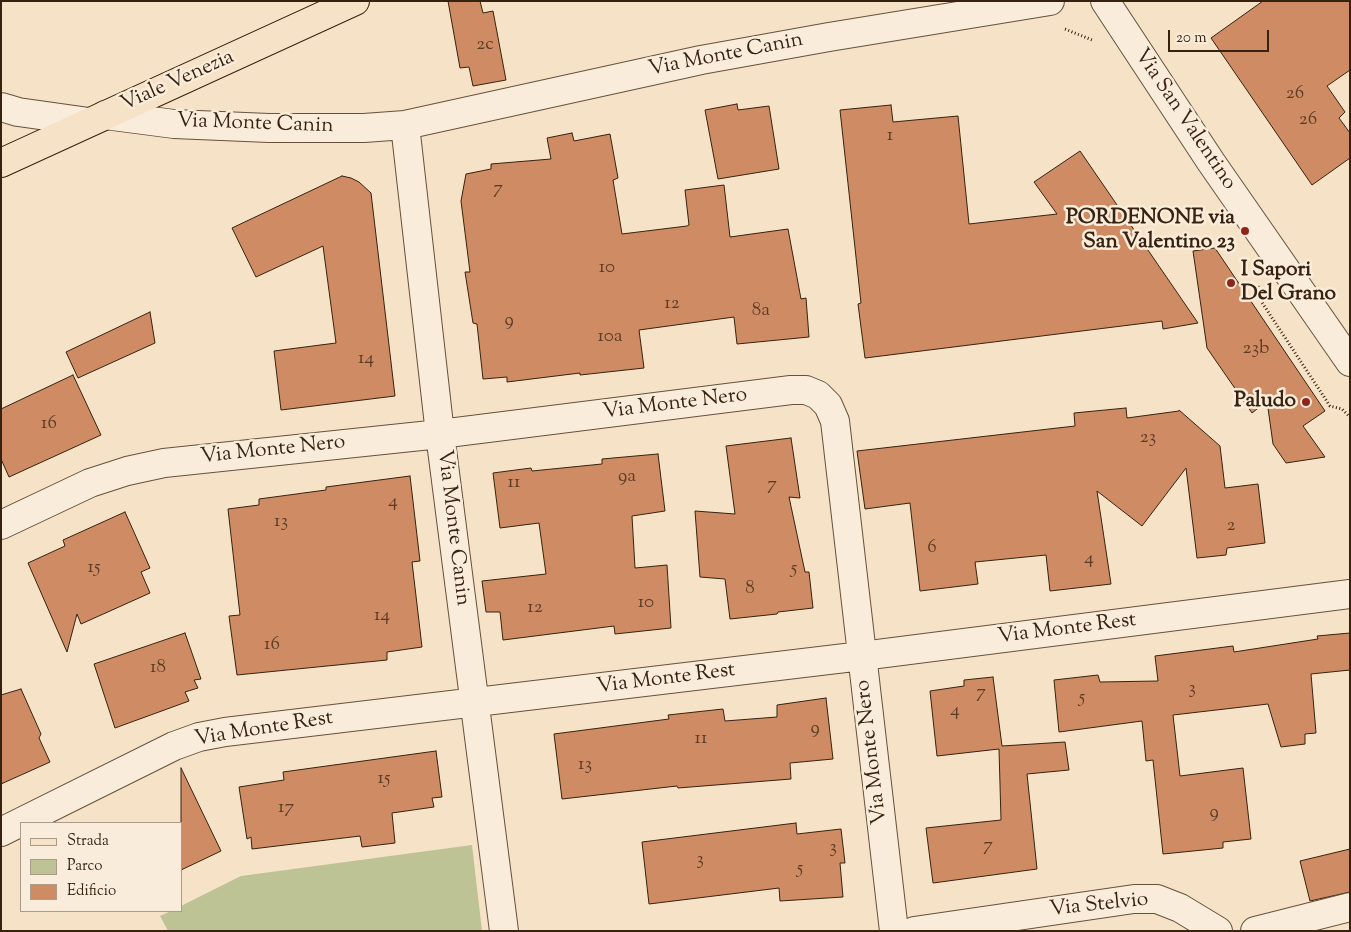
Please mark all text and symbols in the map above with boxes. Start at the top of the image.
scale bar [1171,20,1272,52]
text: 20 m [1176,28,1207,49]
street label: Via Monte Canin [647,29,805,83]
house number: 2c [476,35,494,57]
street label: Via San Valentino [1127,45,1241,195]
street label: Viale Venezia [117,46,239,118]
house number: 26 [1286,84,1304,106]
street label: Via Monte Canin [176,110,334,140]
house number: 26 [1299,110,1317,132]
house number: 1 [887,126,893,148]
house number: 7 [493,179,503,201]
place label: PORDENONE via San Valentino 23 [1066,206,1235,256]
marker: PORDENONE via San Valentino 23 [1239,225,1251,237]
house number: 10 [599,258,615,280]
place label: I Sapori Del Grano [1241,258,1336,308]
marker: I Sapori Del Grano [1225,277,1237,289]
house number: 12 [664,294,680,316]
house number: 8a [752,301,770,323]
house number: 9 [504,311,514,333]
house number: 10a [597,327,623,349]
house number: 23b [1243,339,1269,361]
house number: 14 [358,349,374,371]
street label: Via Monte Nero [601,384,749,426]
place label: Paludo [1234,389,1296,415]
marker: Paludo [1300,396,1312,408]
house number: 16 [41,414,57,436]
house number: 23 [1140,428,1156,450]
street label: Via Monte Nero [199,431,347,471]
street label: Via Monte Canin [430,449,474,607]
house number: 9a [618,467,636,489]
house number: 11 [508,473,520,495]
house number: 7 [767,475,777,497]
house number: 4 [388,492,398,514]
house number: 13 [274,512,288,534]
house number: 2 [1227,516,1235,538]
house number: 6 [927,538,937,560]
house number: 4 [1084,549,1094,571]
house number: 15 [88,558,100,580]
house number: 5 [791,559,797,581]
house number: 8 [745,579,755,601]
house number: 10 [638,593,654,615]
house number: 12 [527,598,543,620]
house number: 14 [374,606,390,628]
street label: Via Monte Rest [996,609,1138,651]
house number: 16 [264,635,280,657]
house number: 18 [150,658,166,680]
street label: Via Monte Rest [595,659,737,701]
street label: Via Monte Nero [852,678,894,826]
house number: 3 [1188,679,1196,701]
house number: 7 [976,683,986,705]
house number: 5 [1079,688,1085,710]
house number: 4 [950,701,960,723]
street label: Via Monte Rest [193,707,335,753]
house number: 9 [810,719,820,741]
house number: 11 [695,729,707,751]
house number: 13 [578,755,592,777]
house number: 15 [378,769,390,791]
house number: 17 [278,798,294,820]
house number: 9 [1209,803,1219,825]
legend [20,822,182,912]
text: Strada [67,831,109,852]
house number: 7 [983,836,993,858]
house number: 3 [829,838,837,860]
house number: 3 [696,850,704,872]
text: Parco [67,856,103,877]
house number: 5 [797,859,803,881]
text: Edificio [67,881,116,902]
street label: Via Stelvio [1048,888,1150,924]

